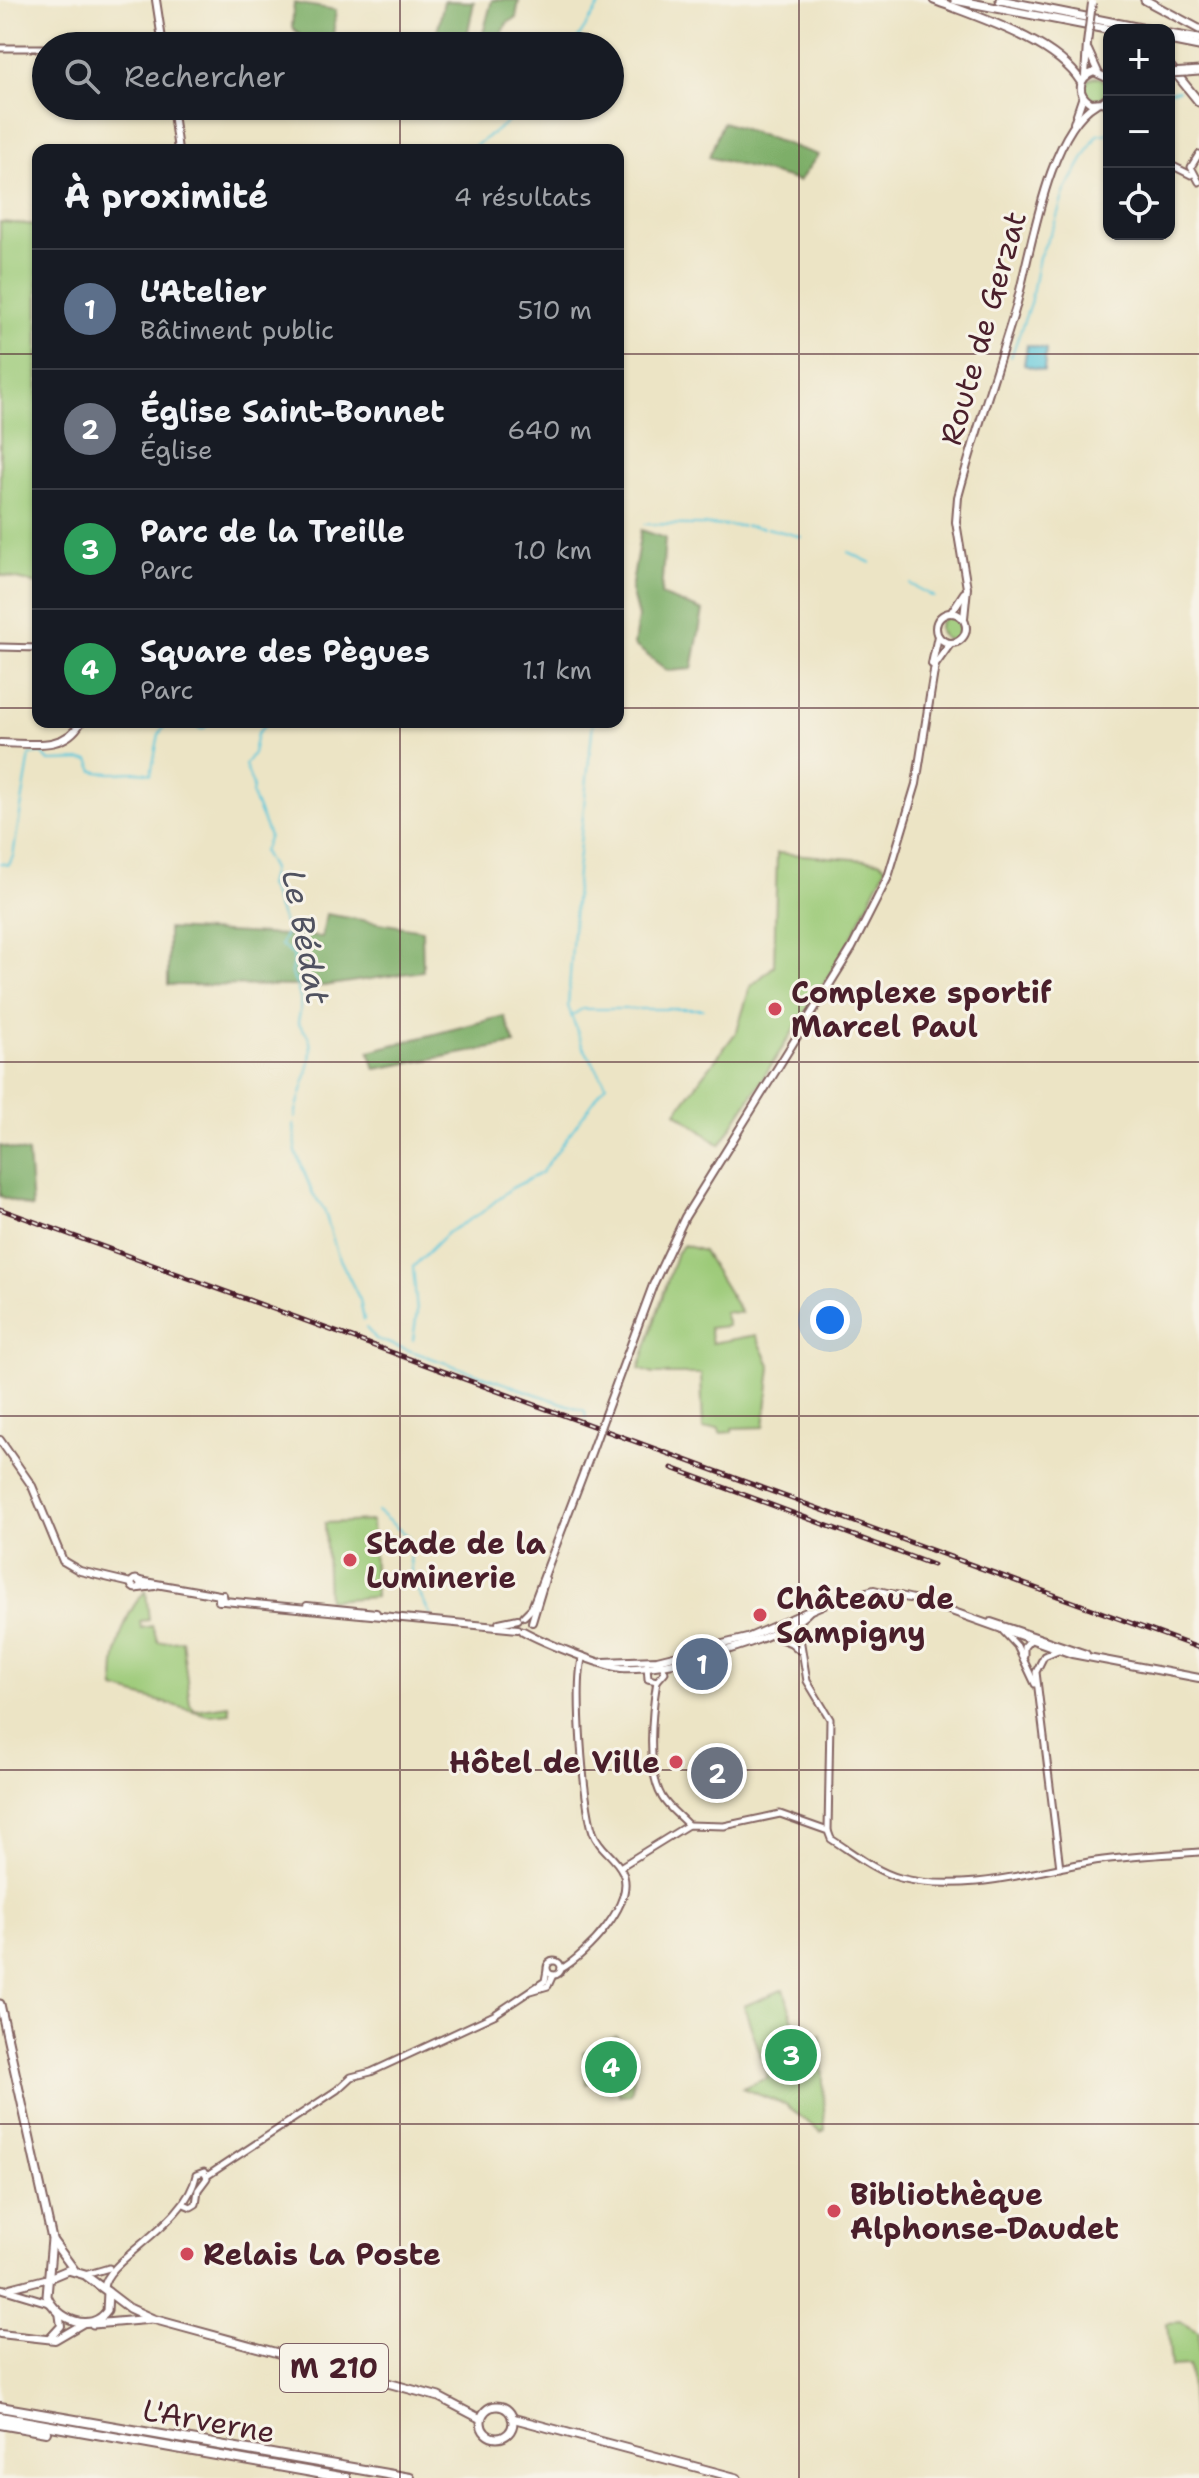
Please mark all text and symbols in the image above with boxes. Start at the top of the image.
map controls [1103,24,1175,240]
button: + [1103,24,1175,96]
search box [32,32,624,120]
icon: search [60,54,104,98]
text: Rechercher [124,56,286,97]
button: − [1103,96,1175,168]
button: locate [1103,168,1175,240]
text: À proximité [64,173,268,219]
text: 4 résultats [454,179,592,214]
street label: Route de Gerzat [930,206,1036,450]
text: L'Atelier [140,271,267,312]
text: 1 [84,292,96,327]
text: 510 m [518,292,592,327]
text: Bâtiment public [140,312,334,347]
text: Église Saint-Bonnet [140,391,445,432]
text: 2 [81,412,99,447]
text: 640 m [507,412,592,447]
text: Église [140,432,213,467]
text: Parc de la Treille [140,511,405,552]
text: 3 [81,532,99,567]
text: 1.0 km [514,532,592,567]
text: Parc [140,552,194,587]
text: Square des Pègues [140,631,430,672]
text: 4 [81,652,99,687]
text: 1.1 km [522,652,592,687]
text: Parc [140,672,194,707]
water label: Le Bédat [272,866,340,1008]
place label: Complexe sportif Marcel Paul [791,972,1052,1047]
marker: Complexe sportif Marcel Paul [766,1000,784,1018]
your location [810,1300,850,1340]
place label: Stade de la Luminerie [366,1523,547,1598]
marker: Stade de la Luminerie [341,1551,359,1569]
place label: Château de Sampigny [776,1578,954,1653]
marker: Château de Sampigny [751,1606,769,1624]
pin: 1 [676,1634,728,1694]
place label: Hôtel de Ville [449,1742,660,1783]
pin: 2 [691,1743,743,1803]
marker: Hôtel de Ville [667,1753,685,1771]
pin: 3 [765,2025,817,2085]
pin: 4 [585,2037,637,2097]
place label: Bibliothèque Alphonse-Daudet [850,2174,1119,2249]
marker: Bibliothèque Alphonse-Daudet [825,2202,843,2220]
place label: Relais La Poste [203,2234,441,2275]
marker: Relais La Poste [178,2245,196,2263]
road number: M 210 [280,2344,388,2392]
street label: L'Arverne [140,2389,278,2453]

